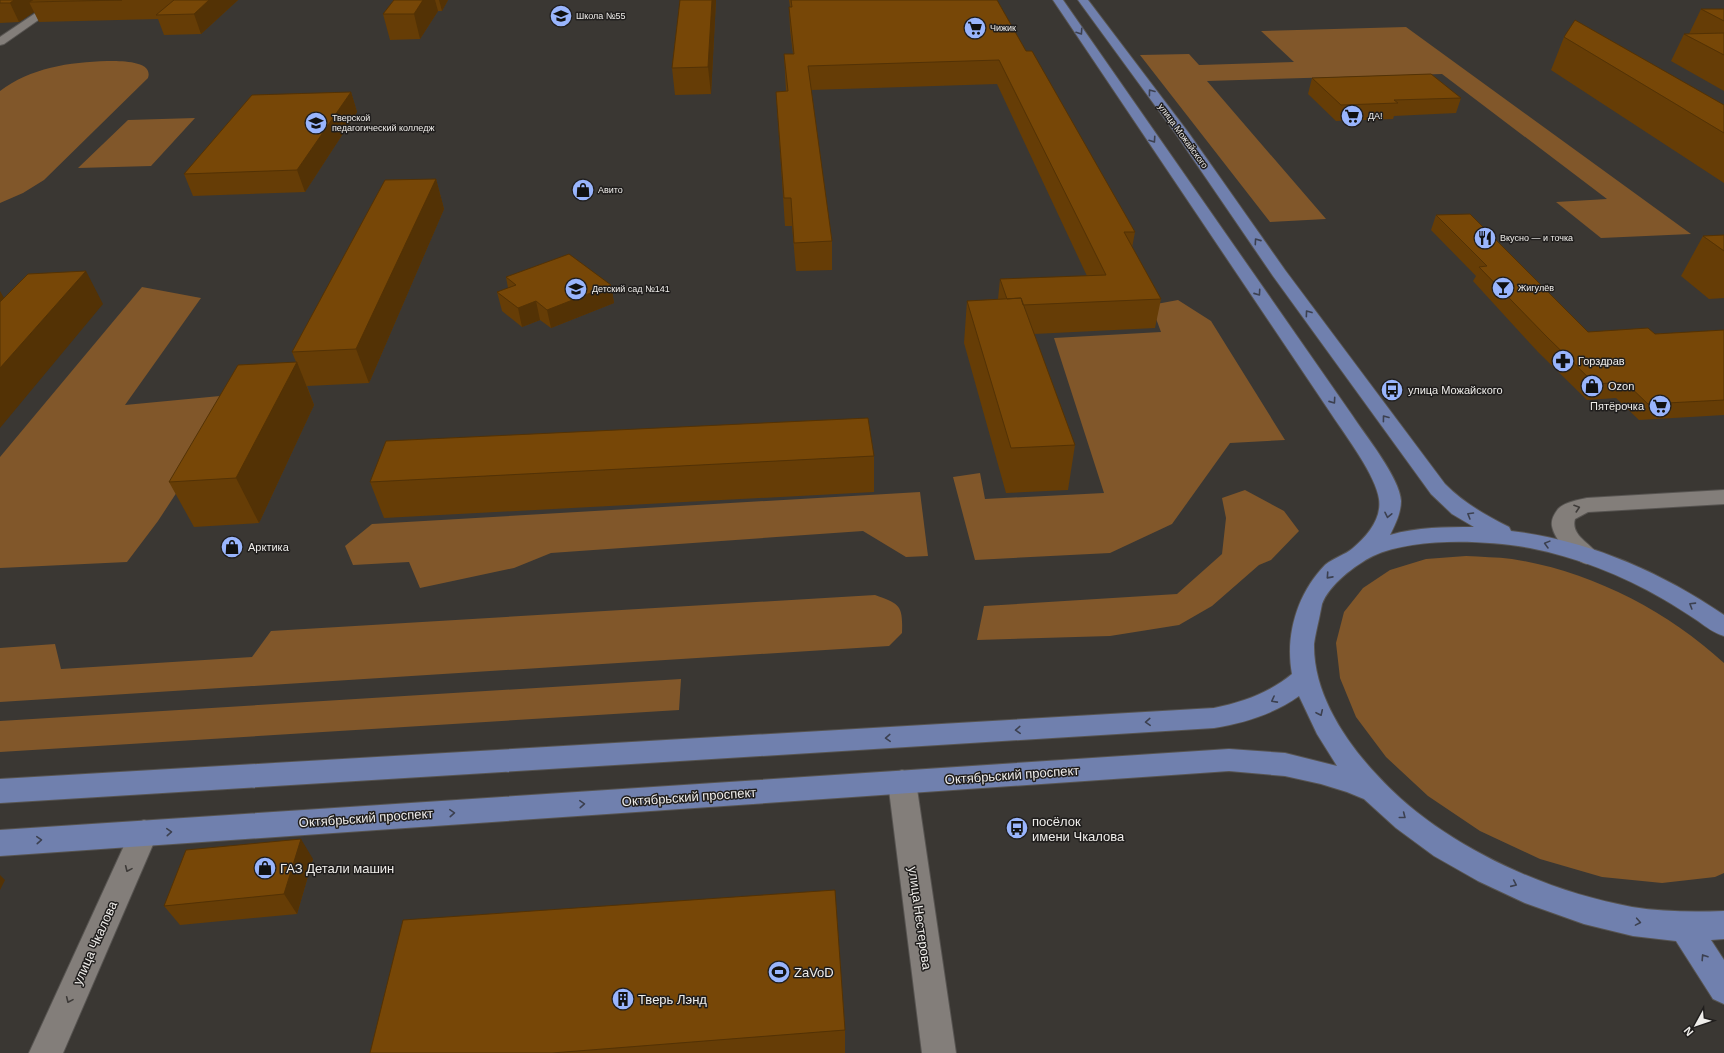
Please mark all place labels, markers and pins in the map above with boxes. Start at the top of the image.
school or university icon: Школа №55 [548,3,574,29]
place label: Школа №55 [576,11,626,21]
supermarket icon: Чижик [962,15,988,41]
place label: Чижик [990,23,1016,33]
supermarket icon: ДА! [1339,103,1365,129]
school or university icon: Тверской педагогический колледж [303,110,329,136]
place label: ДА! [1368,111,1383,121]
place label: Тверской педагогический колледж [332,113,434,133]
shop icon: Авито [570,177,596,203]
place label: Авито [598,185,623,195]
restaurant icon: Вкусно — и точка [1472,225,1498,251]
place label: Вкусно — и точка [1500,233,1573,243]
bar icon: Жигулёв [1490,275,1516,301]
school or university icon: Детский сад №141 [563,276,589,302]
place label: Жигулёв [1518,283,1554,293]
place label: Детский сад №141 [592,284,670,294]
pharmacy icon: Горздрав [1550,348,1576,374]
place label: Горздрав [1578,355,1625,367]
shop icon: Ozon [1579,373,1605,399]
bus stop icon: улица Можайского [1379,377,1405,403]
place label: Ozon [1608,380,1634,392]
place label: улица Можайского [1408,384,1503,396]
supermarket icon: Пятёрочка [1647,393,1673,419]
place label: Пятёрочка [1590,400,1645,412]
shop icon: Арктика [219,534,245,560]
place label: Арктика [248,541,290,553]
place label: посёлок имени Чкалова [1032,814,1125,844]
bus stop icon: посёлок имени Чкалова [1004,815,1030,841]
shop icon: ГАЗ Детали машин [252,855,278,881]
place label: ГАЗ Детали машин [280,861,394,876]
sports icon: ZaVoD [766,959,792,985]
place label: ZaVoD [794,965,834,980]
building icon: Тверь Лэнд [610,986,636,1012]
place label: Тверь Лэнд [638,992,707,1007]

